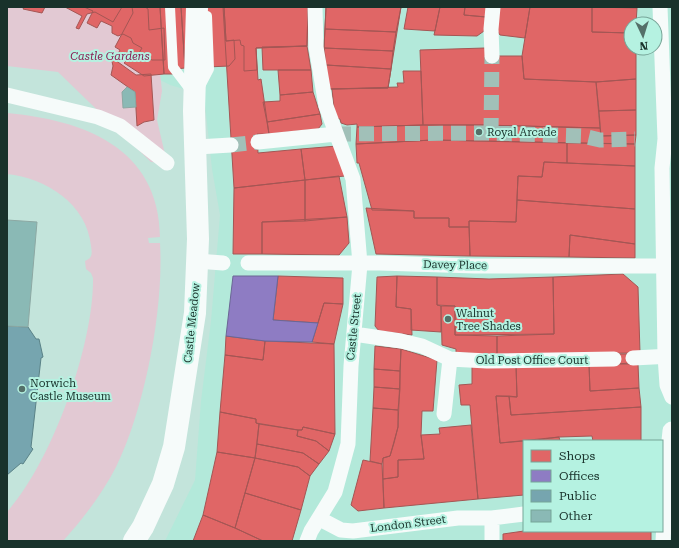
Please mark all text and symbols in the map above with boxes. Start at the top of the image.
north arrow [623,16,663,56]
text: N [638,39,648,52]
park label: Castle Gardens [70,50,150,63]
place label: Royal Arcade [487,126,557,139]
marker: Royal Arcade [474,127,484,137]
street label: Davey Place [423,258,487,272]
street label: Castle Meadow [181,282,203,364]
street label: Castle Street [344,293,364,361]
place label: Walnut Tree Shades [456,307,521,333]
marker: Walnut Tree Shades [443,314,453,324]
street label: Old Post Office Court [476,354,588,367]
place label: Norwich Castle Museum [30,377,111,403]
marker: Norwich Castle Museum [17,384,27,394]
legend [523,440,663,532]
text: Shops [559,449,595,463]
text: Offices [559,469,600,483]
text: Public [559,489,597,503]
text: Other [559,509,592,523]
street label: London Street [370,513,446,535]

